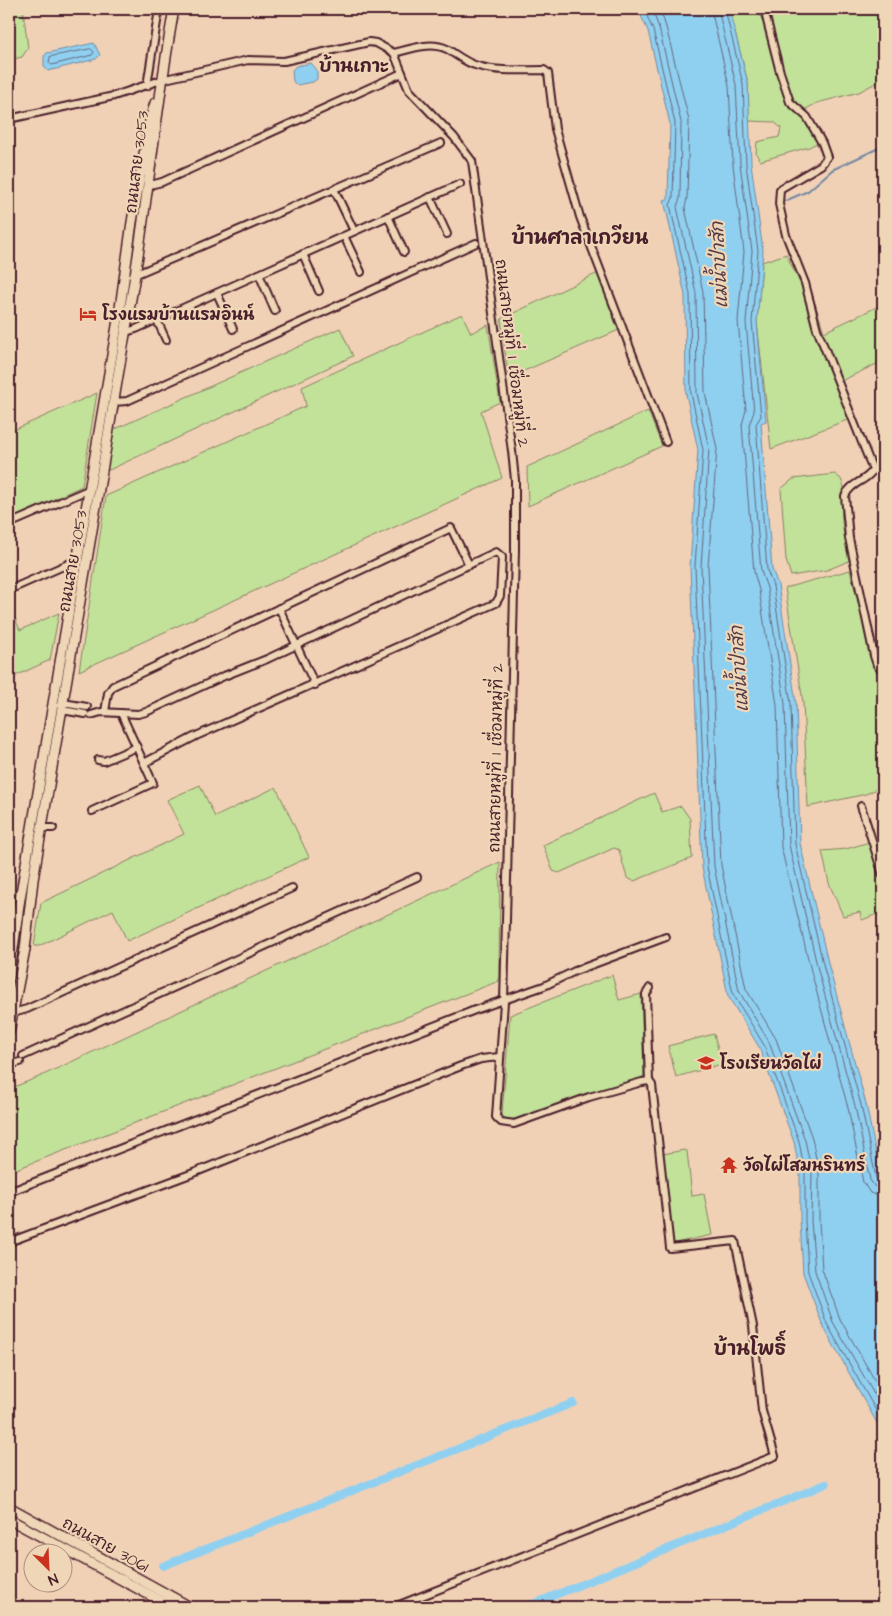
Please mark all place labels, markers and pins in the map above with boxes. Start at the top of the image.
place label: โรงแรมบ้านแรมอินน์ [102,303,255,326]
hotel icon: โรงแรมบ้านแรมอินน์ [78,304,98,324]
place label: โรงเรียนวัดไผ่ [719,1052,821,1075]
school or university icon: โรงเรียนวัดไผ่ [696,1053,716,1073]
place label: วัดไผ่โสมนรินทร์ [743,1154,866,1177]
temple icon: วัดไผ่โสมนรินทร์ [719,1155,739,1175]

